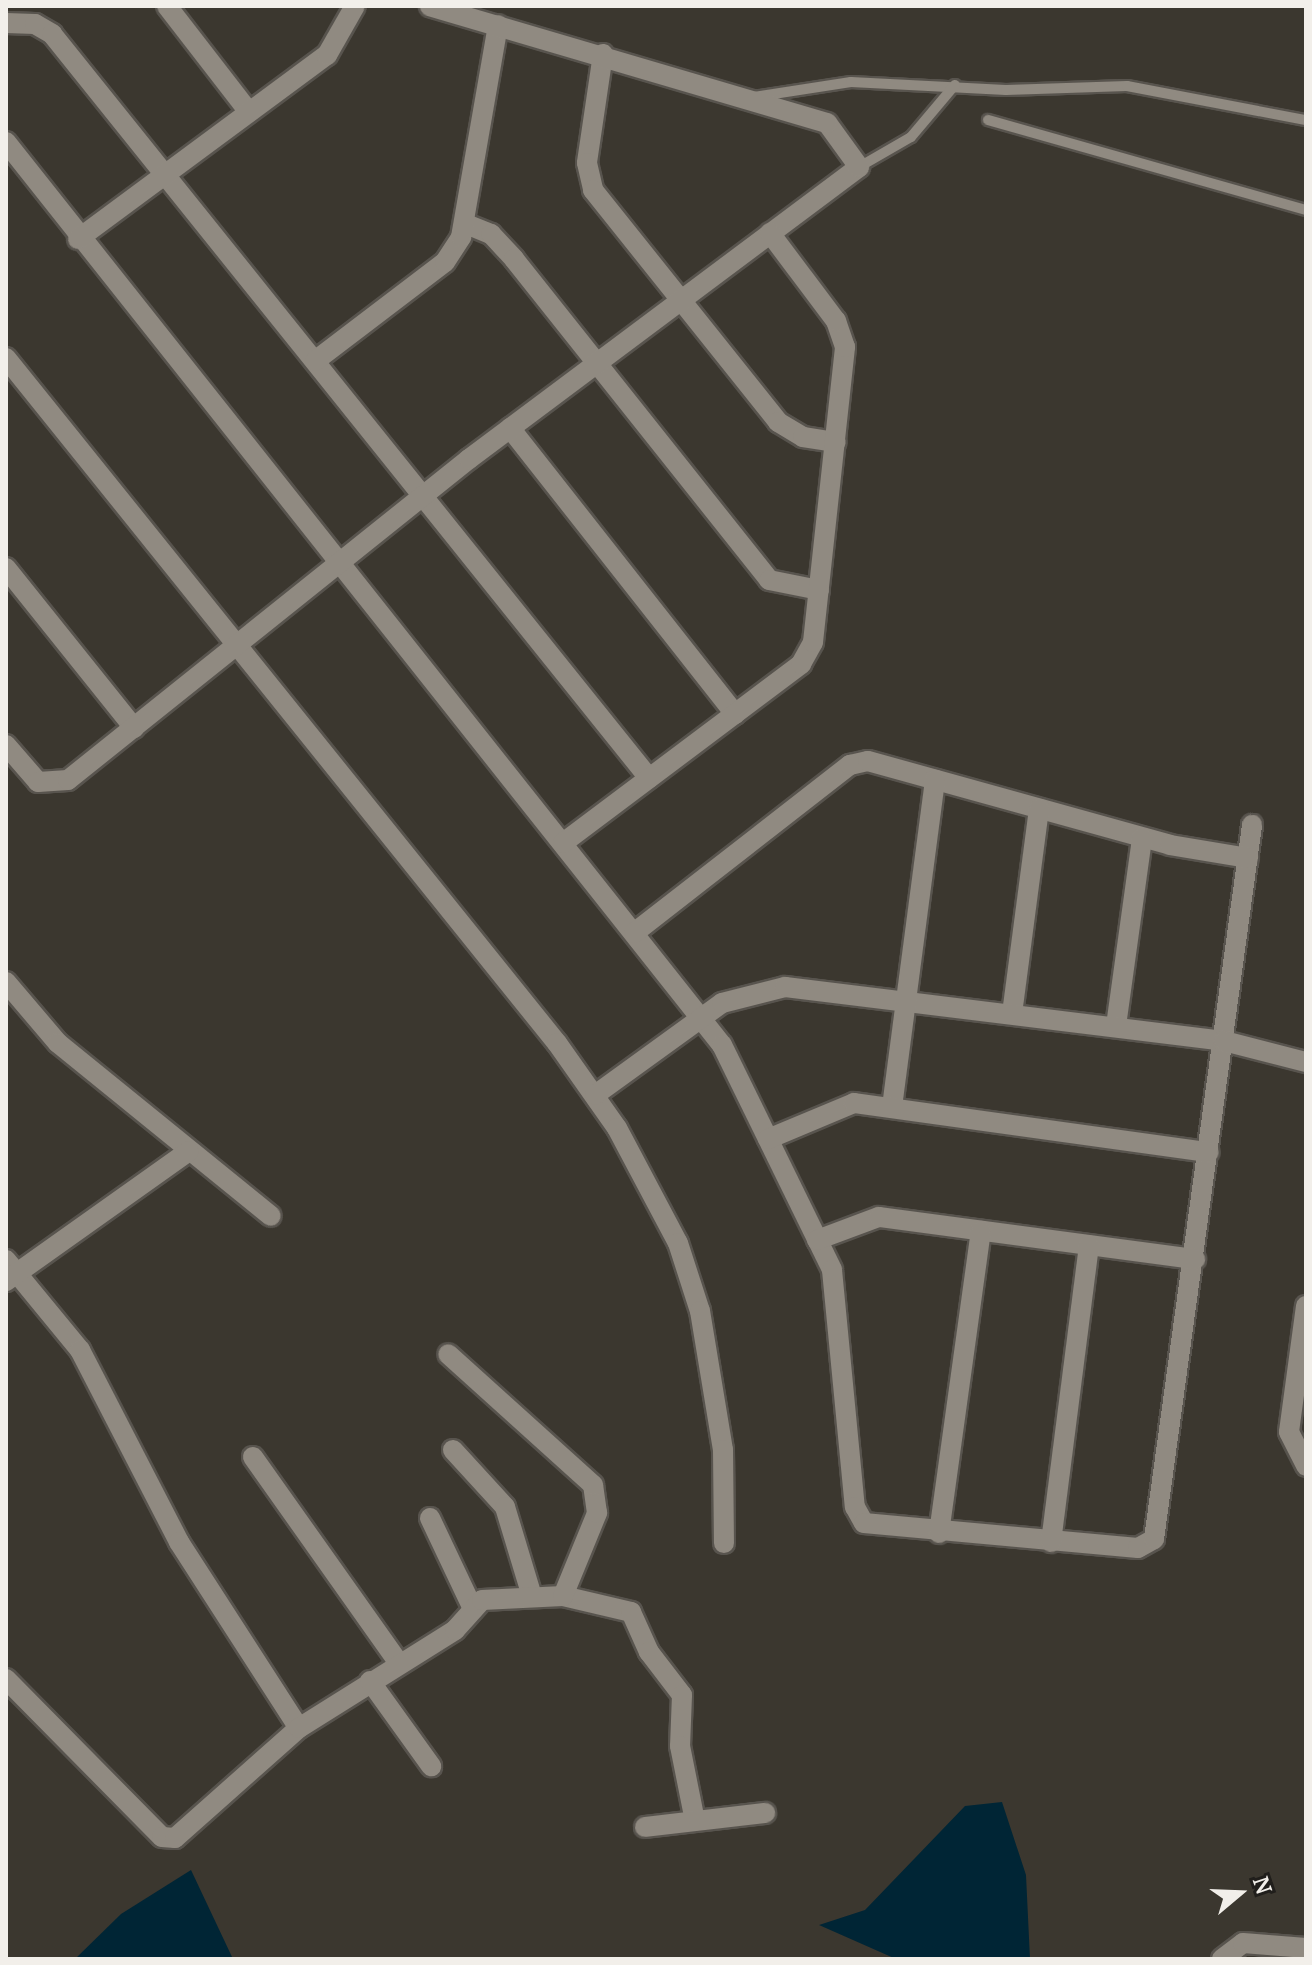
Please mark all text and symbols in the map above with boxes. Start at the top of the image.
north arrow [1200,1853,1280,1933]
text: N [1247,1872,1280,1898]

